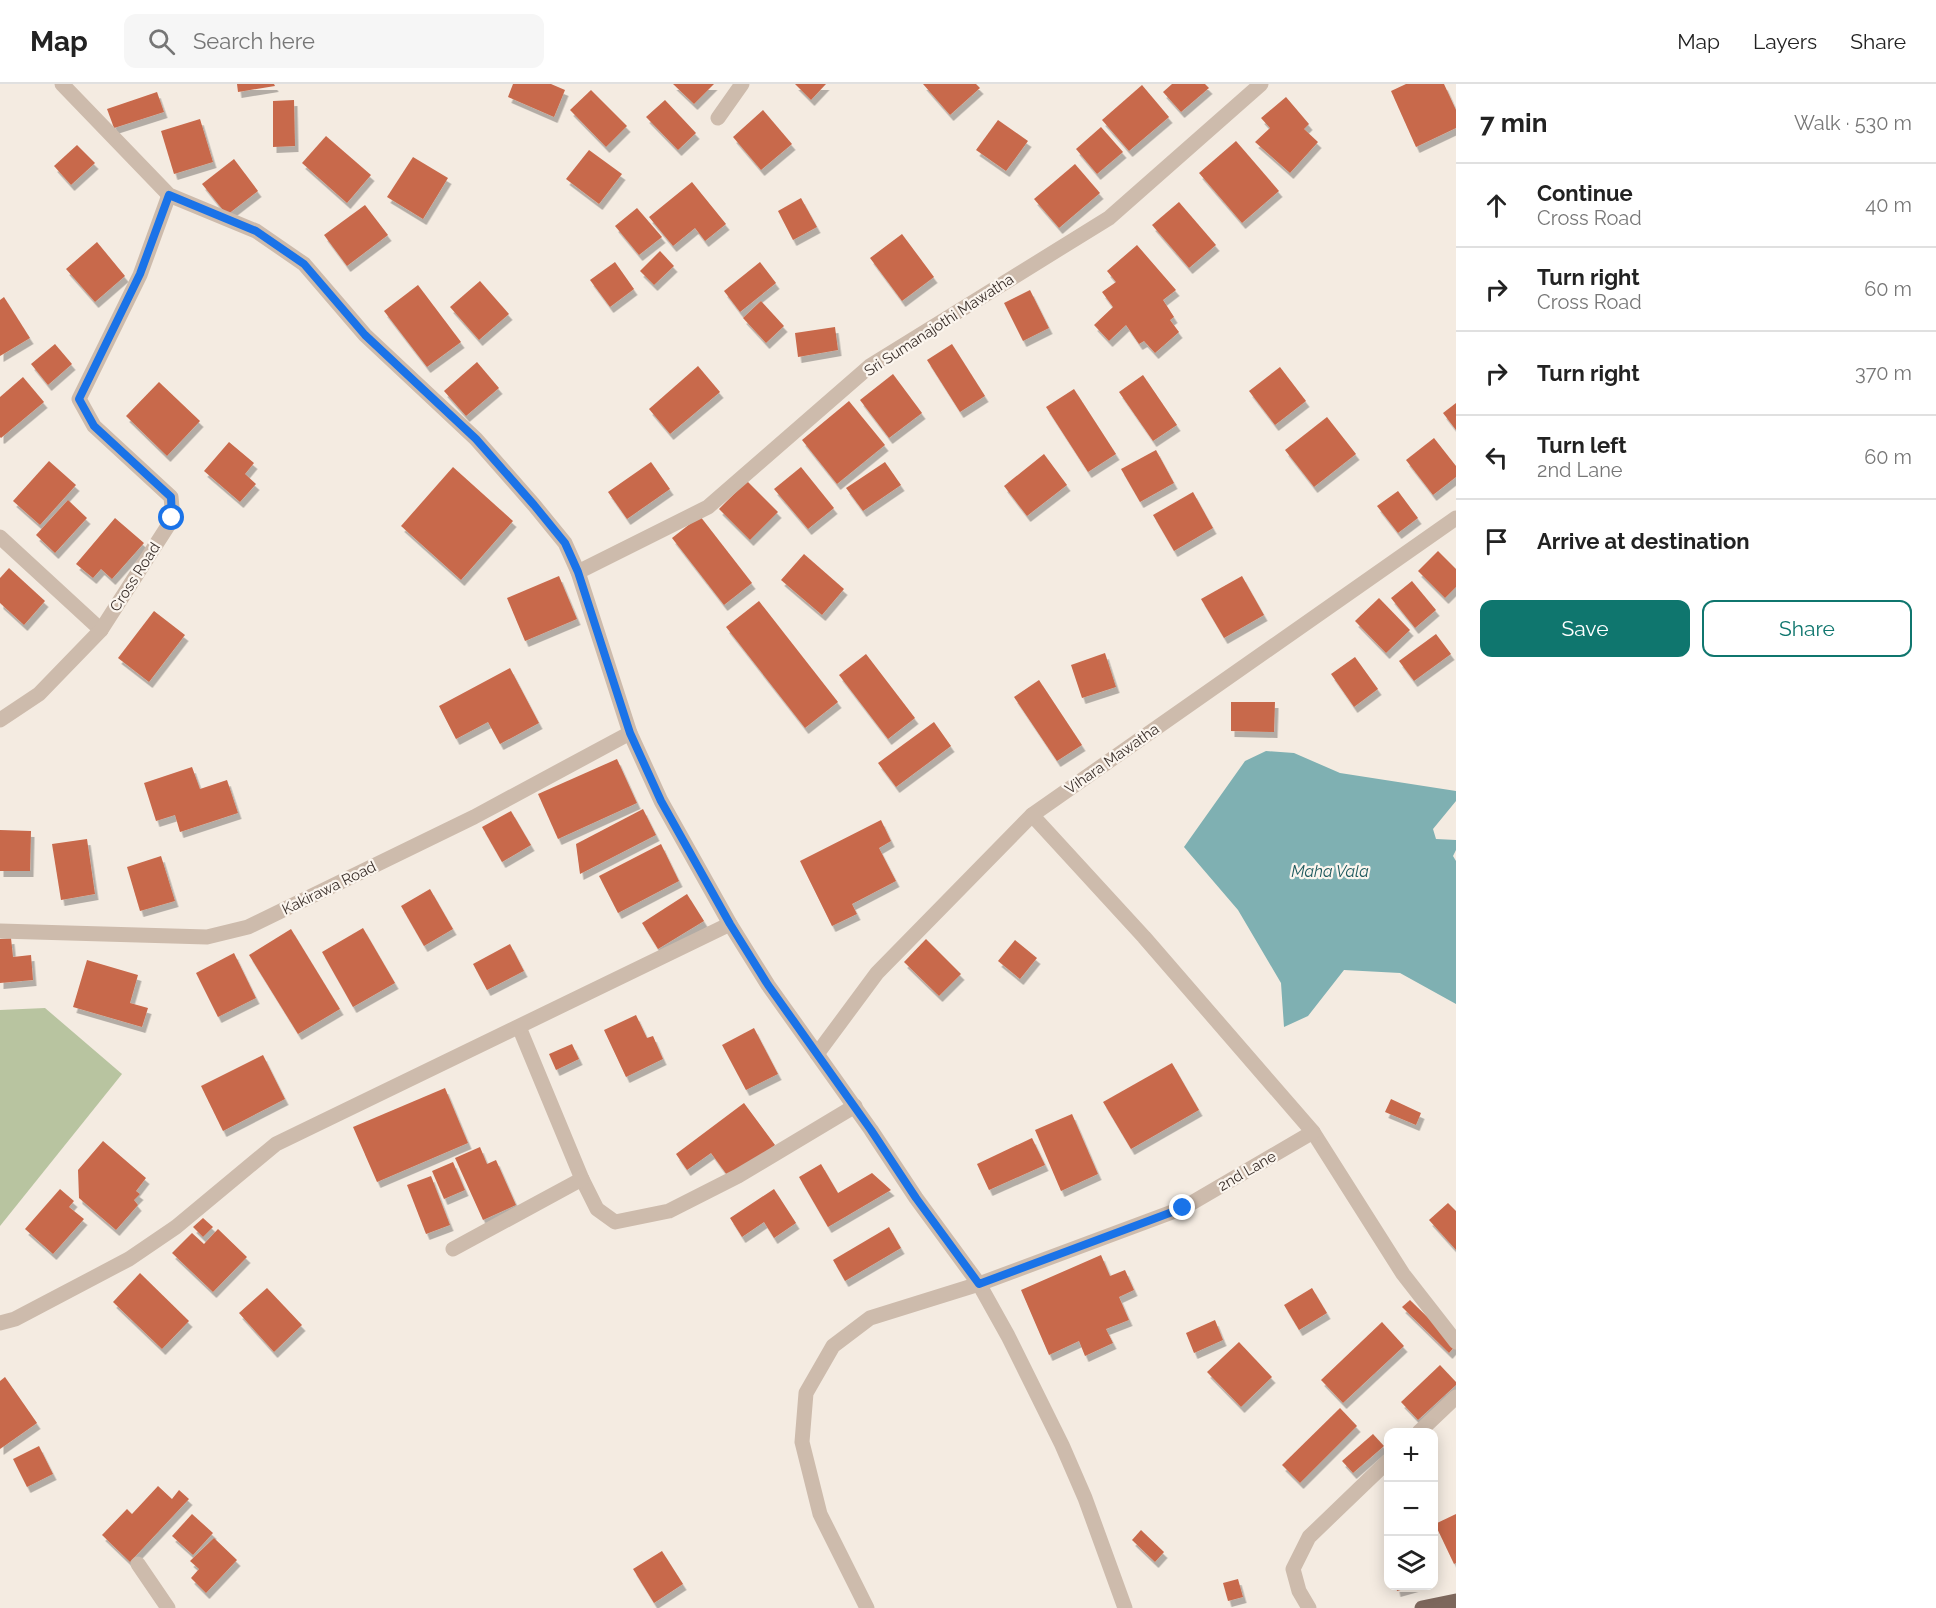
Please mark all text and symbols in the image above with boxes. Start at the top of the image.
search box [124,14,544,68]
text: Map [30,25,88,58]
icon: search [145,25,178,58]
text: Search here [193,28,315,54]
text: Map [1677,29,1720,54]
text: Layers [1753,29,1817,54]
text: Share [1850,29,1906,54]
text: 7 min [1480,108,1547,138]
text: Walk · 530 m [1794,111,1912,135]
text: Continue [1537,180,1633,206]
icon: ahead [1480,189,1513,222]
text: 40 m [1865,193,1912,217]
text: Cross Road [1537,206,1642,230]
text: Turn right [1537,264,1640,290]
street label: Sri Sumanajothi Mawatha [861,270,1017,380]
icon: right [1480,273,1513,306]
text: 60 m [1864,277,1912,301]
text: Cross Road [1537,290,1642,314]
icon: right [1480,357,1513,390]
text: Turn right [1537,360,1640,386]
text: 370 m [1855,361,1912,385]
text: Turn left [1537,432,1627,458]
icon: left [1480,441,1513,474]
text: 60 m [1864,445,1912,469]
text: 2nd Lane [1537,458,1623,482]
route start [158,504,184,530]
icon: arrive [1480,525,1513,558]
text: Arrive at destination [1537,528,1750,554]
street label: Cross Road [106,539,164,615]
button: Save [1480,600,1690,657]
button: Share [1702,600,1912,657]
street label: Vihara Mawatha [1062,720,1162,798]
street label: Kakirawa Road [279,858,379,918]
water label: Maha Vala [1291,862,1369,881]
street label: 2nd Lane [1215,1147,1279,1195]
route end [1169,1194,1195,1220]
map controls [1384,1428,1438,1590]
button: + [1384,1428,1438,1482]
button: − [1384,1482,1438,1536]
button: layers [1384,1536,1438,1590]

